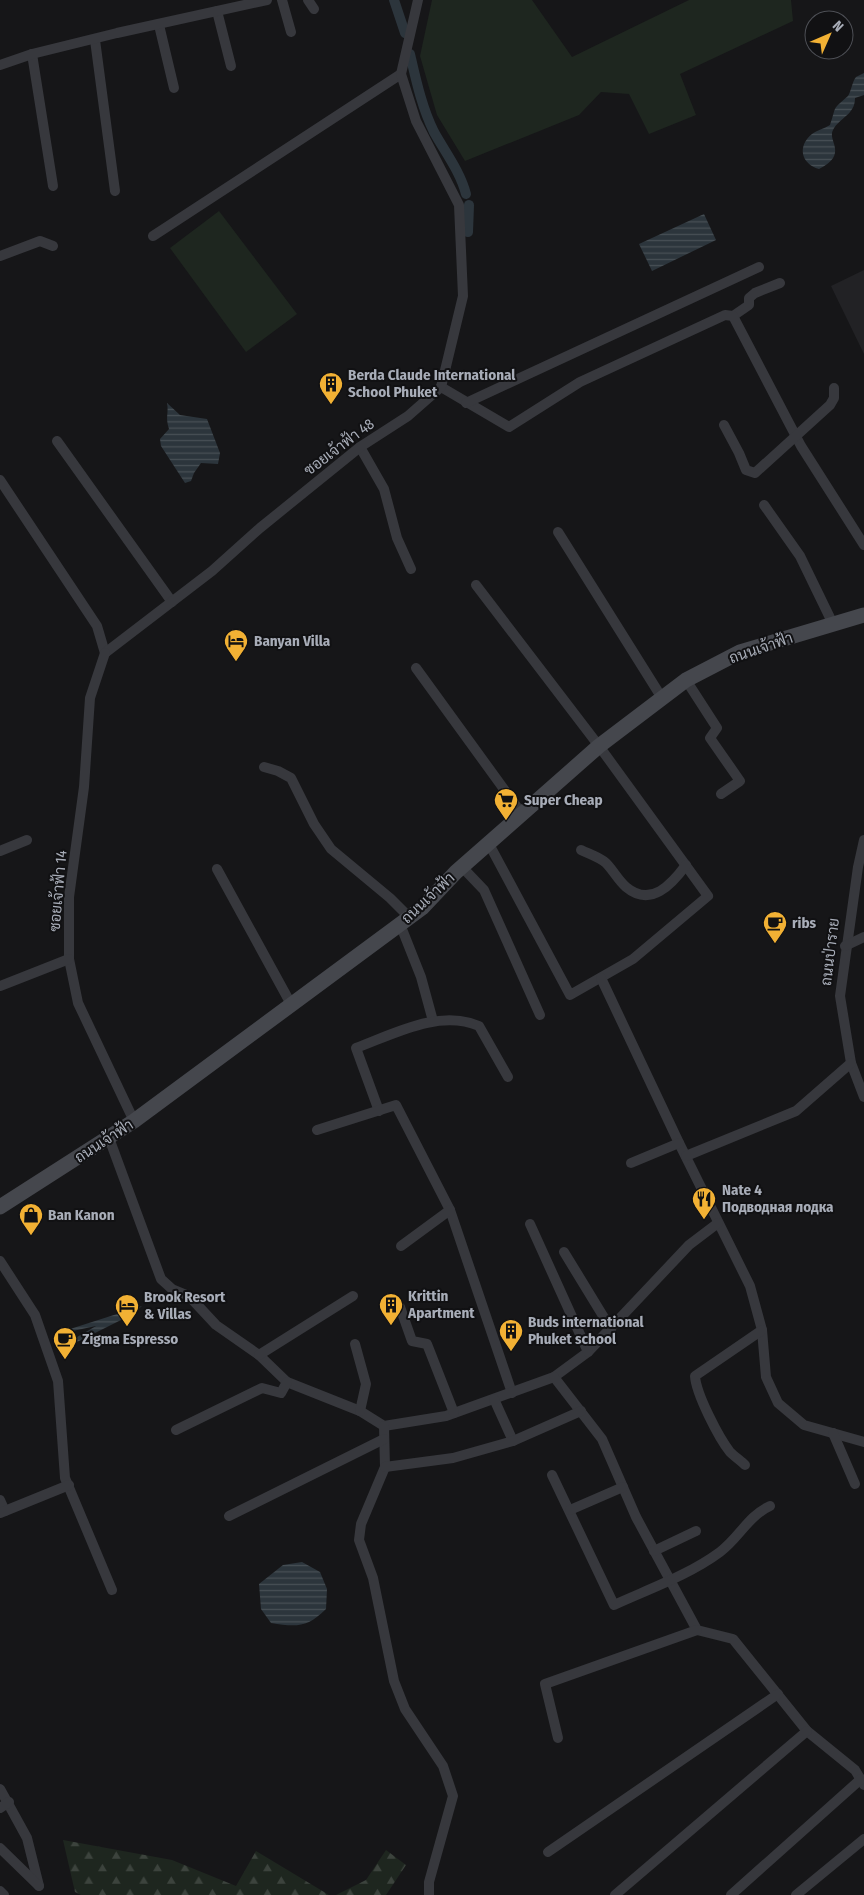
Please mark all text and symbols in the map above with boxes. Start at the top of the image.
north arrow [804,10,854,60]
text: N [829,17,847,35]
place label: Berda Claude International School Phuket [348,366,516,401]
building icon: Berda Claude International School Phuket [318,371,344,405]
street label: ซอยเจ้าฟ้า 48 [300,414,378,479]
hotel icon: Banyan Villa [223,628,249,662]
street label: ถนนเจ้าฟ้า [726,628,795,667]
place label: Banyan Villa [254,632,331,650]
supermarket icon: Super Cheap [493,787,519,821]
place label: Super Cheap [524,791,603,809]
street label: ซอยเจ้าฟ้า 14 [44,849,71,932]
street label: ถนนเจ้าฟ้า [397,868,458,927]
cafe icon: ribs [762,910,788,944]
place label: ribs [792,914,817,932]
street label: ถนนป่าราย [816,917,843,987]
street label: ถนนเจ้าฟ้า [71,1115,137,1167]
place label: Nate 4 Подводная лодка [722,1181,834,1216]
restaurant icon: Nate 4 Подводная лодка [691,1186,717,1220]
shop icon: Ban Kanon [18,1202,44,1236]
place label: Ban Kanon [48,1206,115,1224]
place label: Krittin Apartment [407,1287,475,1322]
place label: Brook Resort & Villas [144,1288,226,1323]
building icon: Krittin Apartment [378,1292,404,1326]
hotel icon: Brook Resort & Villas [114,1293,140,1327]
place label: Buds international Phuket school [528,1313,645,1348]
building icon: Buds international Phuket school [498,1318,524,1352]
cafe icon: Zigma Espresso [52,1326,78,1360]
place label: Zigma Espresso [82,1330,178,1348]

